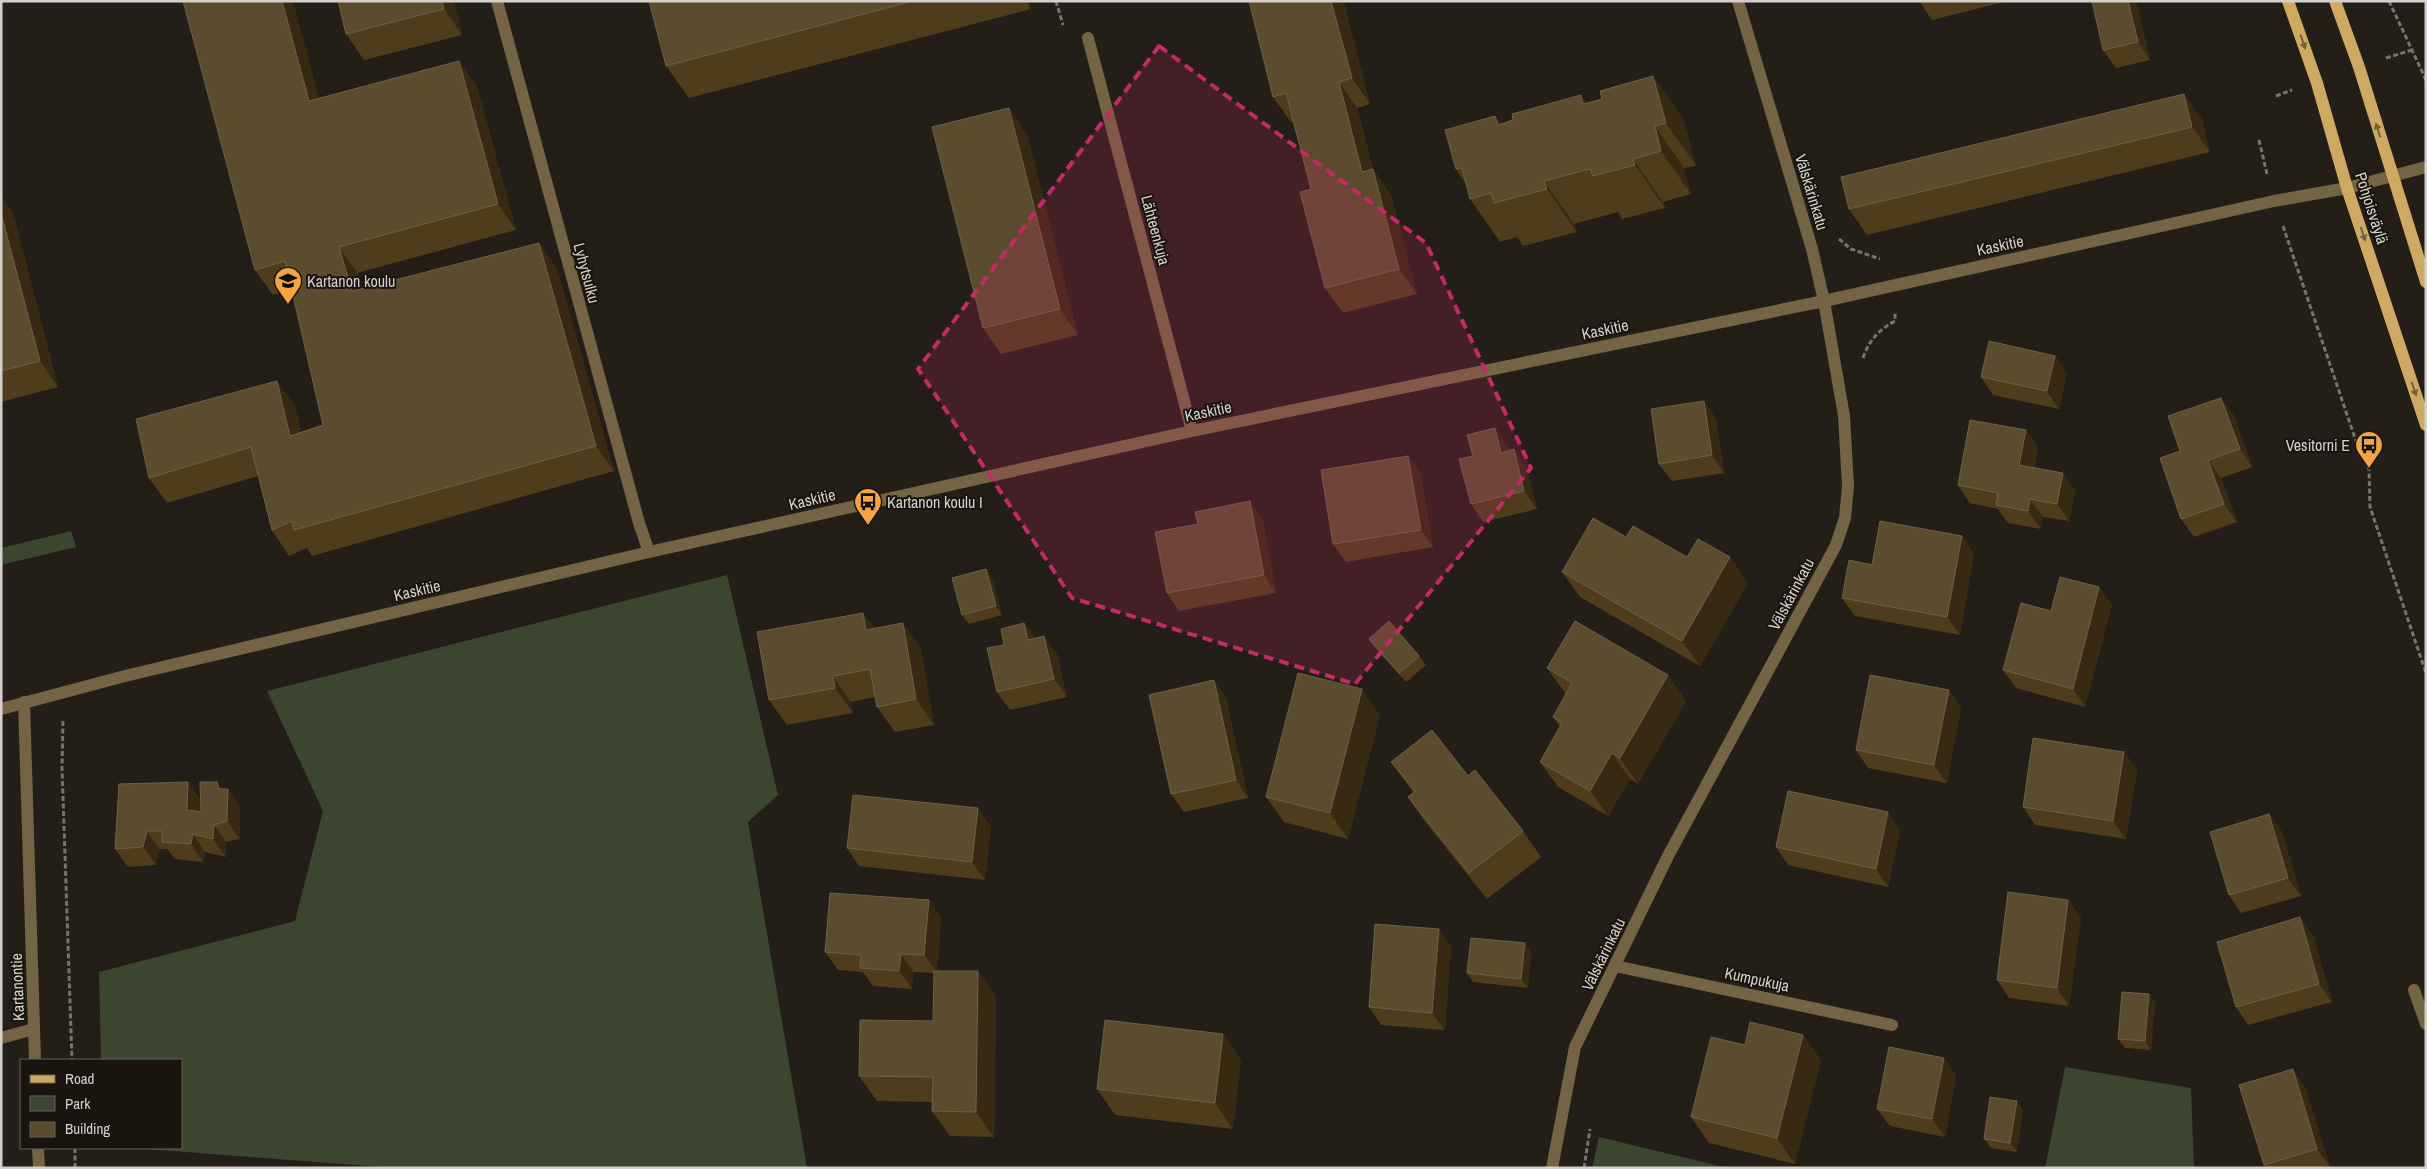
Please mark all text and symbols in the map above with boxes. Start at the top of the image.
one-way arrow [2299,35,2307,50]
one-way arrow [2373,122,2381,137]
street label: Välskärinkatu [1790,151,1834,233]
street label: Pohjoisväylä [2350,169,2394,247]
street label: Lähteenkuja [1136,193,1176,268]
one-way arrow [2359,227,2367,242]
street label: Kaskitie [1975,229,2025,261]
street label: Lyhytsulku [568,240,606,306]
school or university icon: Kartanon koulu [273,266,303,305]
place label: Kartanon koulu [307,270,395,292]
street label: Kaskitie [1580,313,1630,345]
one-way arrow [2410,381,2418,396]
street label: Kaskitie [1183,395,1233,427]
bus stop icon: Vesitorni E [2354,430,2384,469]
place label: Vesitorni E [2286,434,2350,456]
street label: Kaskitie [786,483,838,515]
bus stop icon: Kartanon koulu I [853,487,883,526]
place label: Kartanon koulu I [887,491,983,513]
street label: Välskärinkatu [1763,554,1819,634]
street label: Kaskitie [391,574,443,606]
street label: Välskärinkatu [1576,914,1630,994]
street label: Kartanontie [5,953,29,1021]
street label: Kumpukuja [1723,961,1792,997]
legend [20,1059,182,1149]
text: Road [65,1068,94,1089]
text: Park [65,1093,91,1114]
text: Building [65,1118,110,1139]

